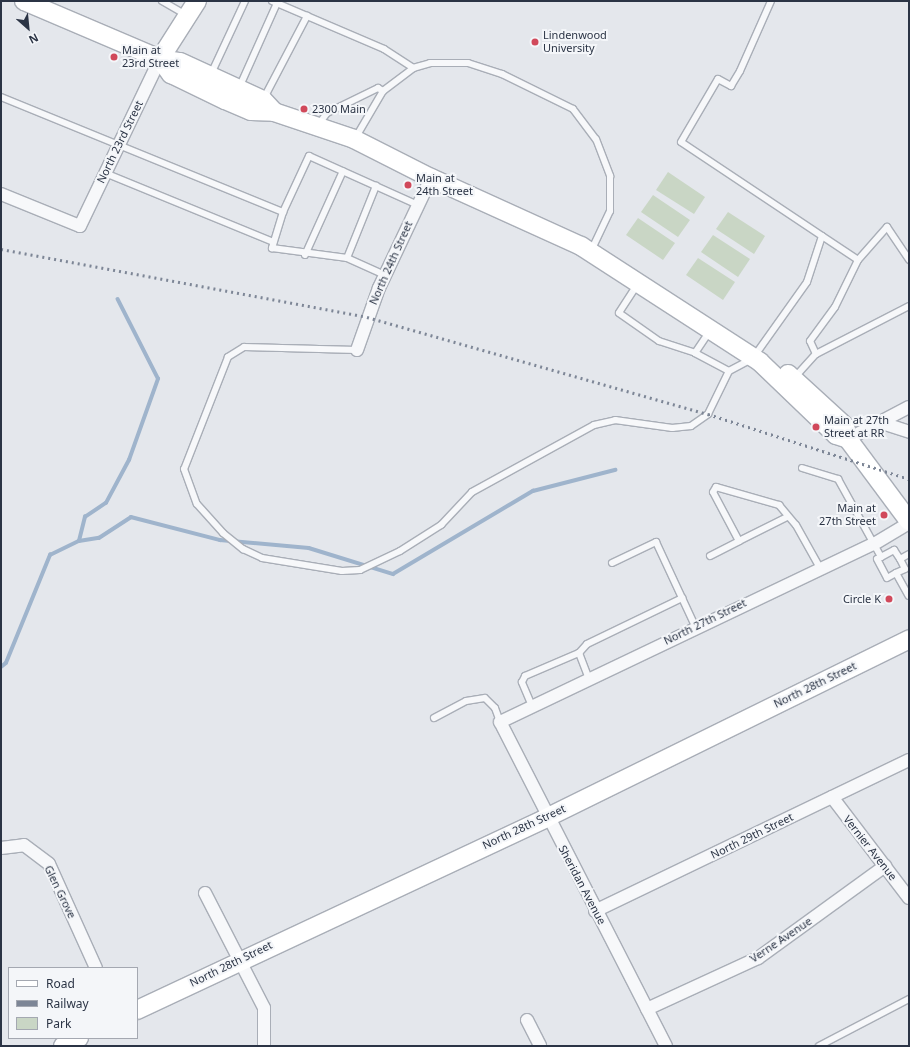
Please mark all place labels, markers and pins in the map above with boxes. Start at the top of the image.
place label: Lindenwood University [543,29,607,55]
marker: Lindenwood University [530,37,540,47]
place label: Main at 23rd Street [122,44,179,70]
marker: Main at 23rd Street [109,52,119,62]
place label: 2300 Main [312,102,366,116]
marker: 2300 Main [299,104,309,114]
place label: Main at 24th Street [416,172,473,198]
marker: Main at 24th Street [403,180,413,190]
place label: Main at 27th Street at RR [824,414,889,440]
marker: Main at 27th Street at RR [811,422,821,432]
place label: Main at 27th Street [819,502,876,528]
marker: Main at 27th Street [879,510,889,520]
place label: Circle K [843,592,881,606]
marker: Circle K [884,594,894,604]

